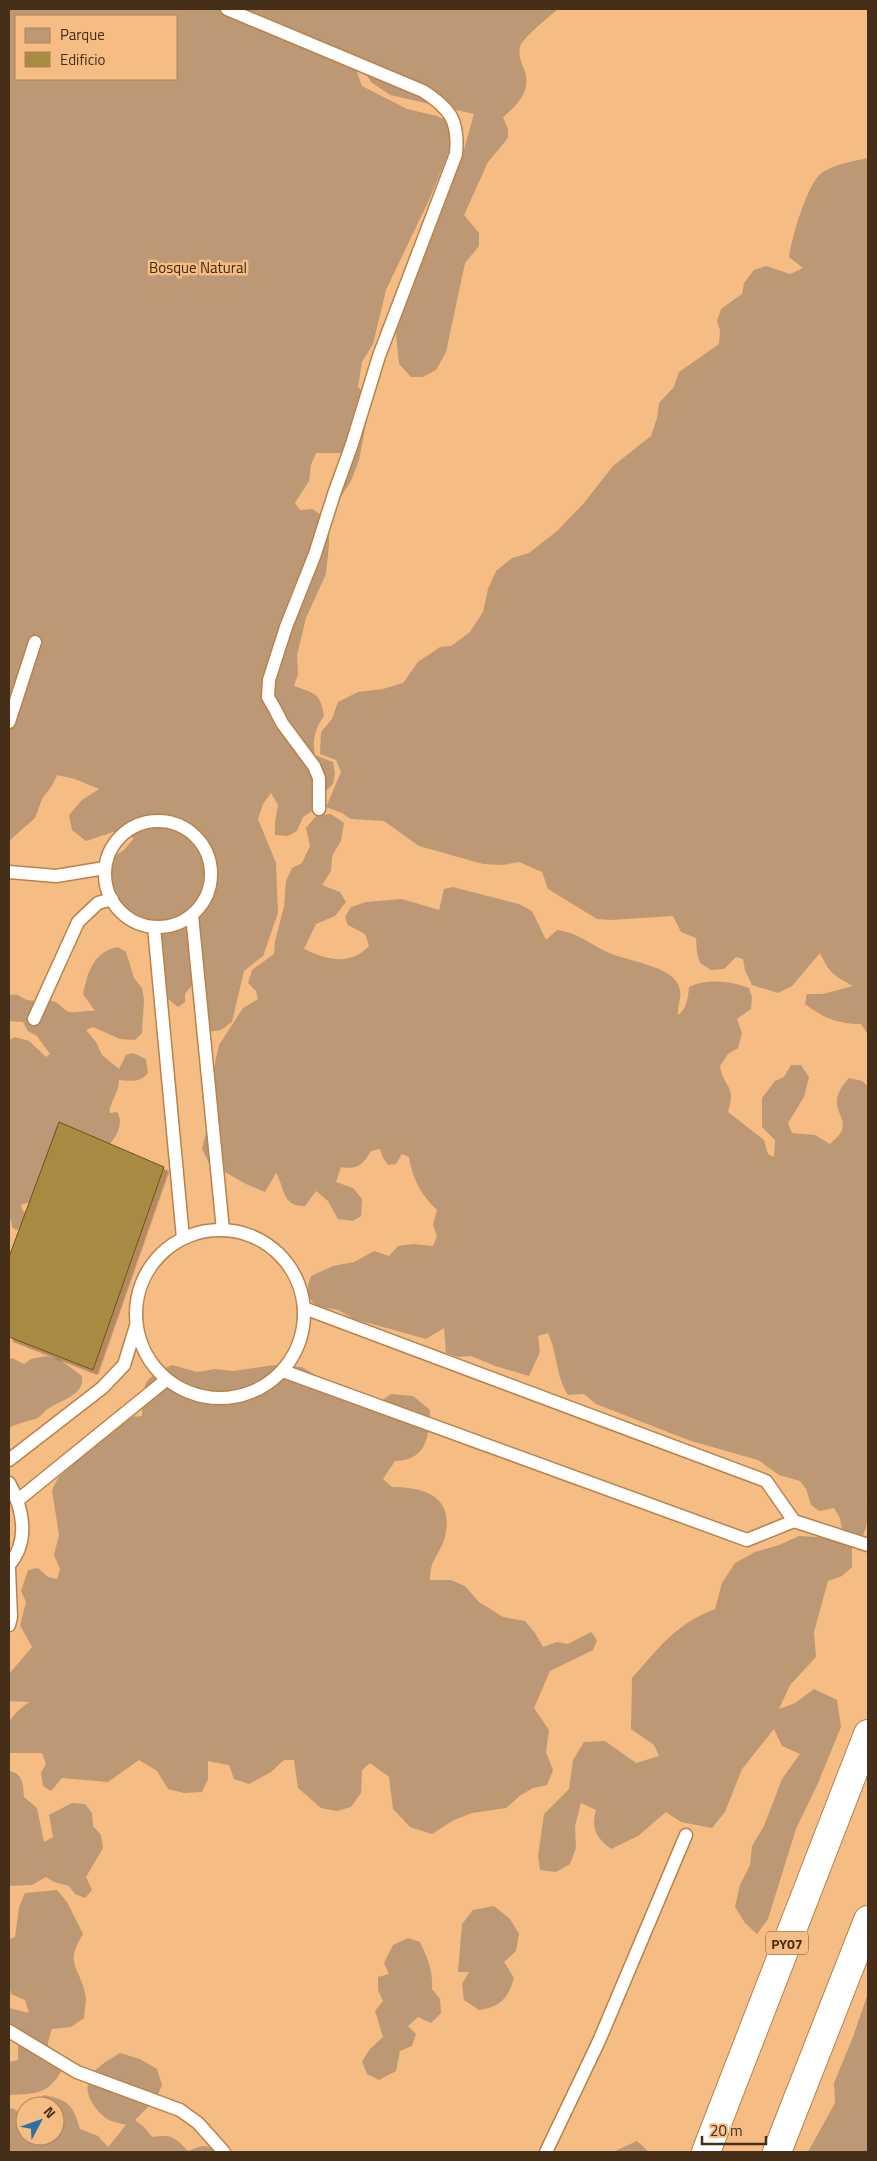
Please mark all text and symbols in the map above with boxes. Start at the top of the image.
legend [15,15,178,80]
text: Parque [60,23,105,46]
text: Edificio [60,48,105,71]
park label: Bosque Natural [149,256,247,279]
road number: PY07 [766,1932,808,1955]
north arrow [15,2096,65,2146]
text: N [39,2102,61,2123]
scale bar [702,2114,766,2146]
text: 20 m [710,2119,743,2142]

